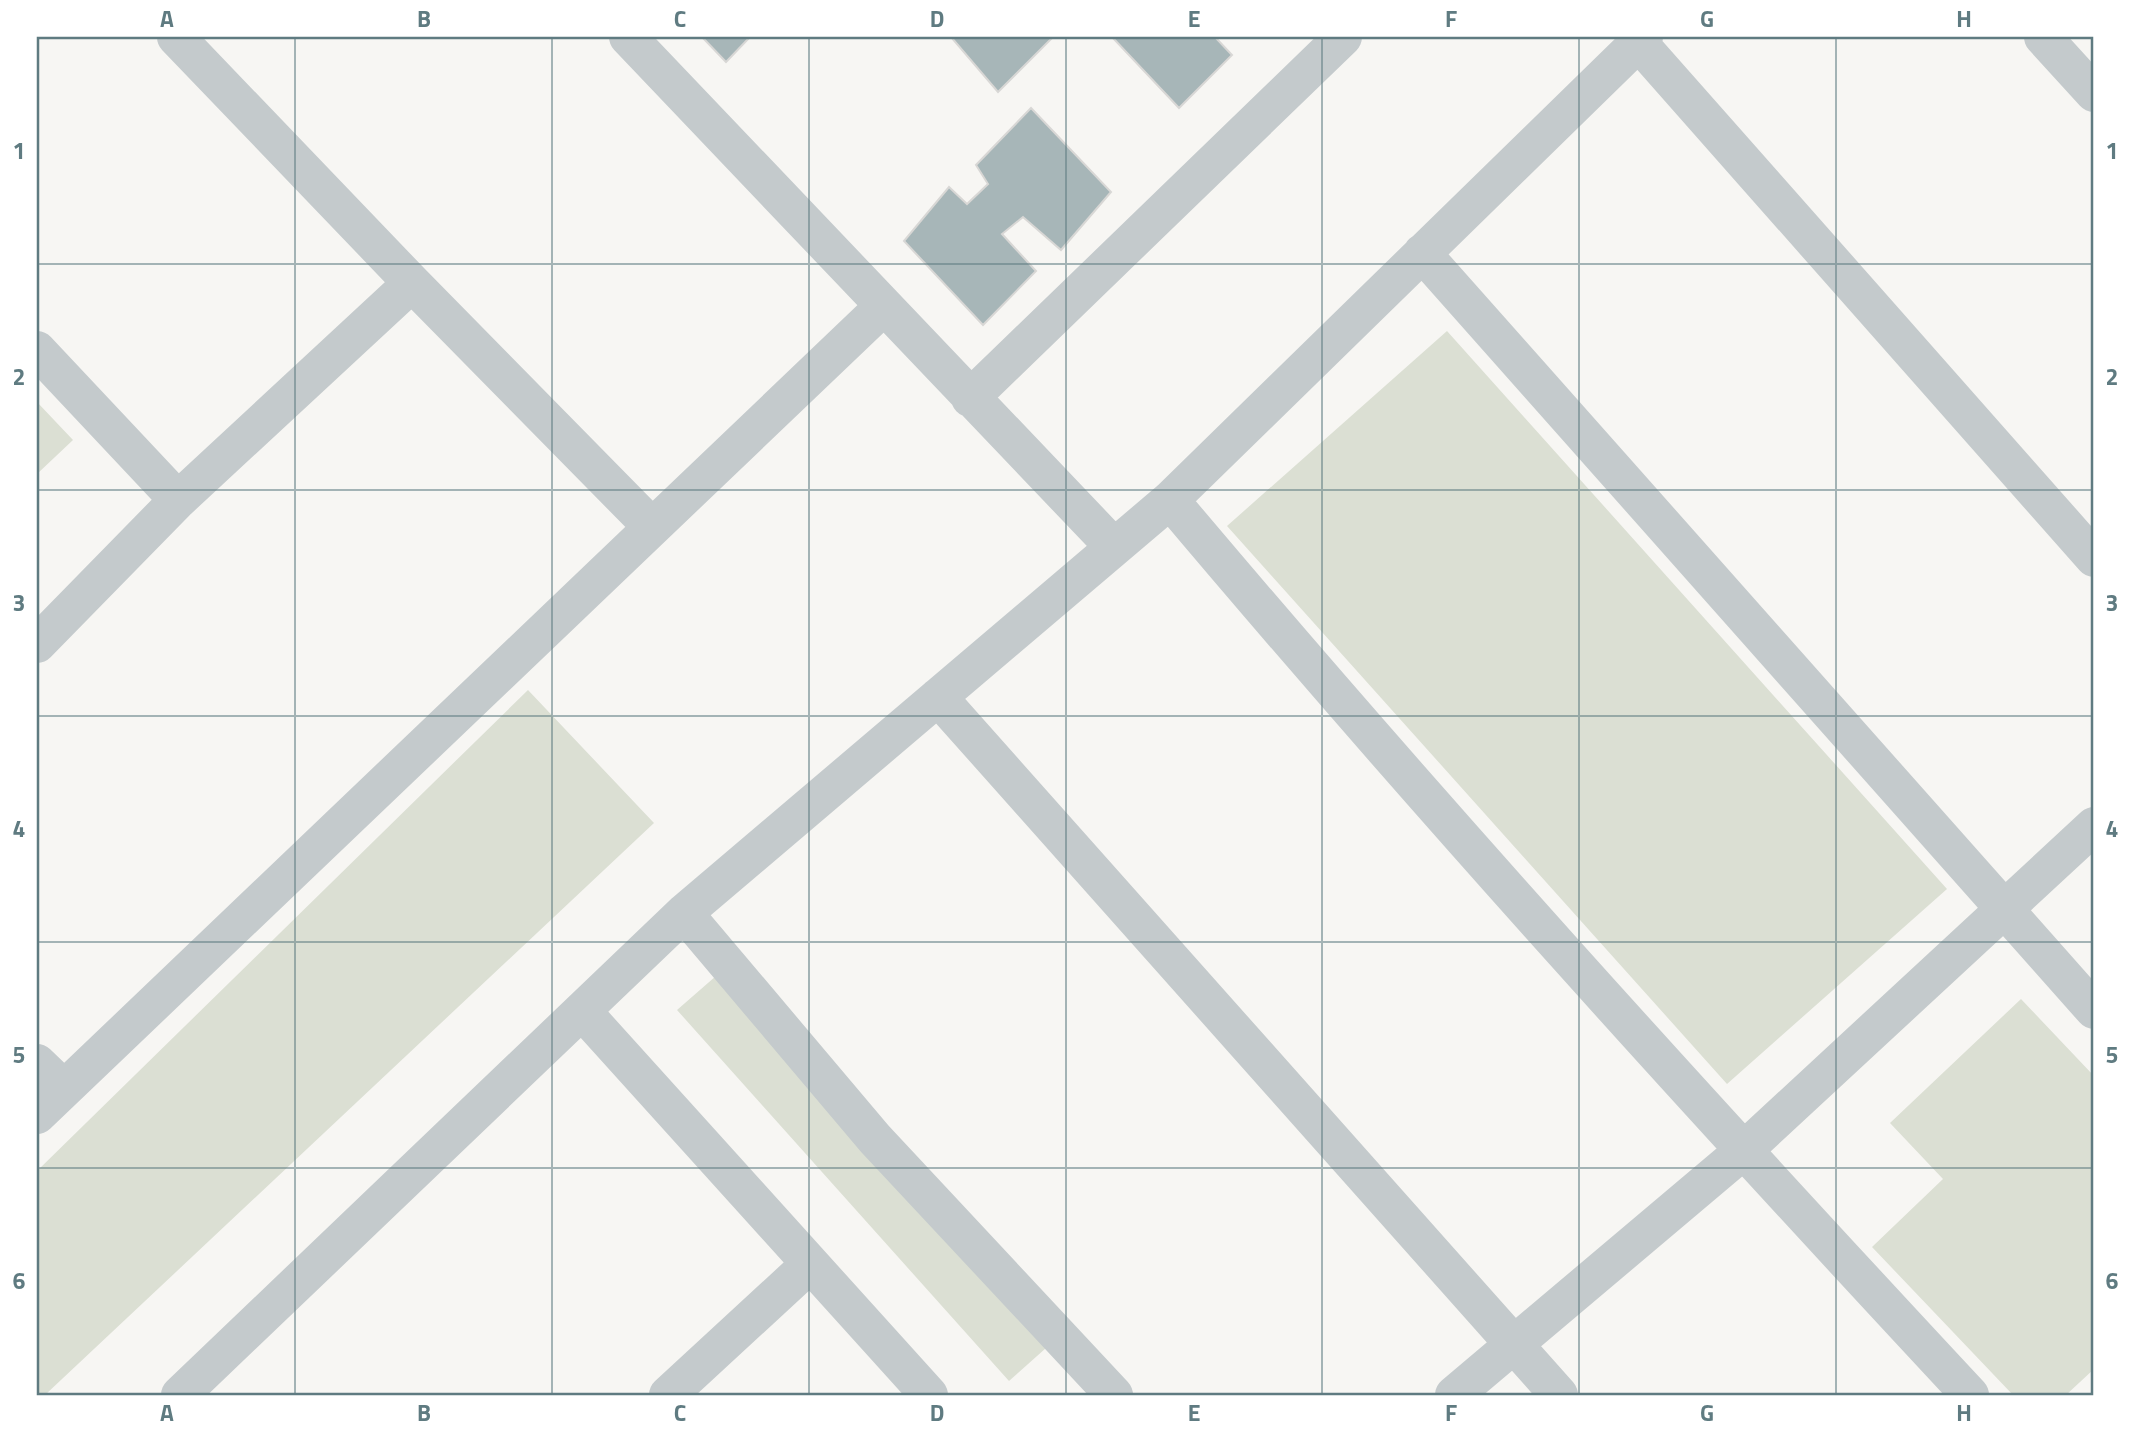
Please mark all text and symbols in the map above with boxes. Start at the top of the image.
text: A [160,1,174,36]
text: B [417,1,431,36]
text: C [674,1,686,36]
text: D [930,1,944,36]
text: E [1188,1,1200,36]
text: F [1445,1,1457,36]
text: G [1700,1,1714,36]
text: H [1956,1,1972,36]
text: 1 [13,133,25,168]
text: 1 [2106,133,2118,168]
text: 2 [13,359,25,394]
text: 2 [2106,359,2118,394]
text: 3 [13,585,25,620]
text: 3 [2106,585,2118,620]
text: 4 [13,811,25,846]
text: 4 [2106,811,2118,846]
text: 5 [13,1037,25,1072]
text: 5 [2106,1037,2118,1072]
text: 6 [13,1263,26,1298]
text: 6 [2106,1263,2119,1298]
text: A [160,1395,174,1430]
text: B [417,1395,431,1430]
text: C [674,1395,686,1430]
text: D [930,1395,944,1430]
text: E [1188,1395,1200,1430]
text: F [1445,1395,1457,1430]
text: G [1700,1395,1714,1430]
text: H [1956,1395,1972,1430]

